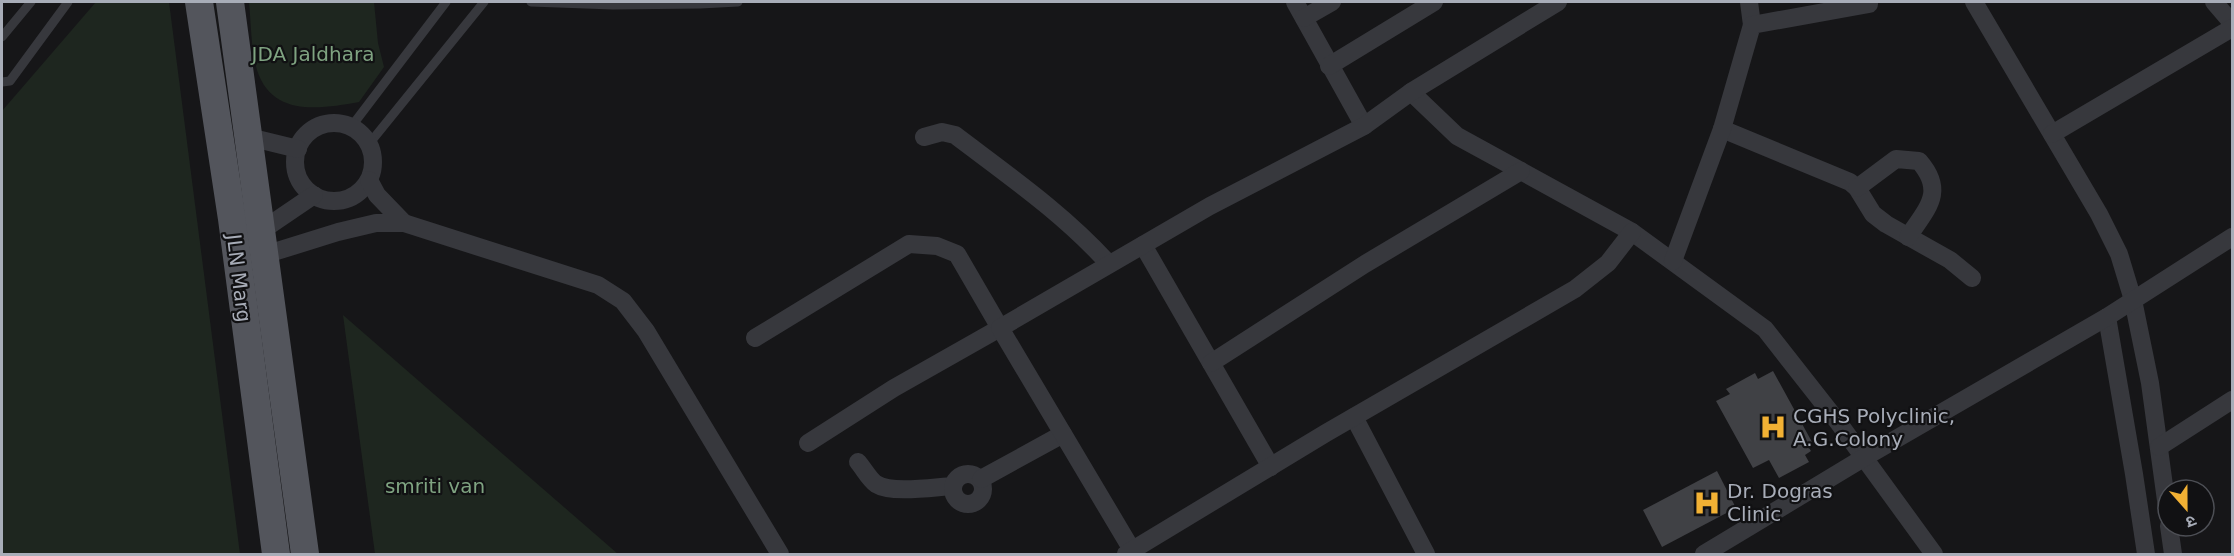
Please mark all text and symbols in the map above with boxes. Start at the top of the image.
park label: JDA Jaldhara [250,42,374,66]
street label: JLN Marg [221,231,256,323]
place label: CGHS Polyclinic, A.G.Colony [1793,404,1955,451]
hospital icon: CGHS Polyclinic, A.G.Colony [1758,412,1788,442]
park label: smriti van [385,474,485,498]
north arrow [2156,478,2216,538]
place label: Dr. Dogras Clinic [1727,479,1833,526]
hospital icon: Dr. Dogras Clinic [1692,488,1722,518]
text: उ [2183,511,2199,532]

